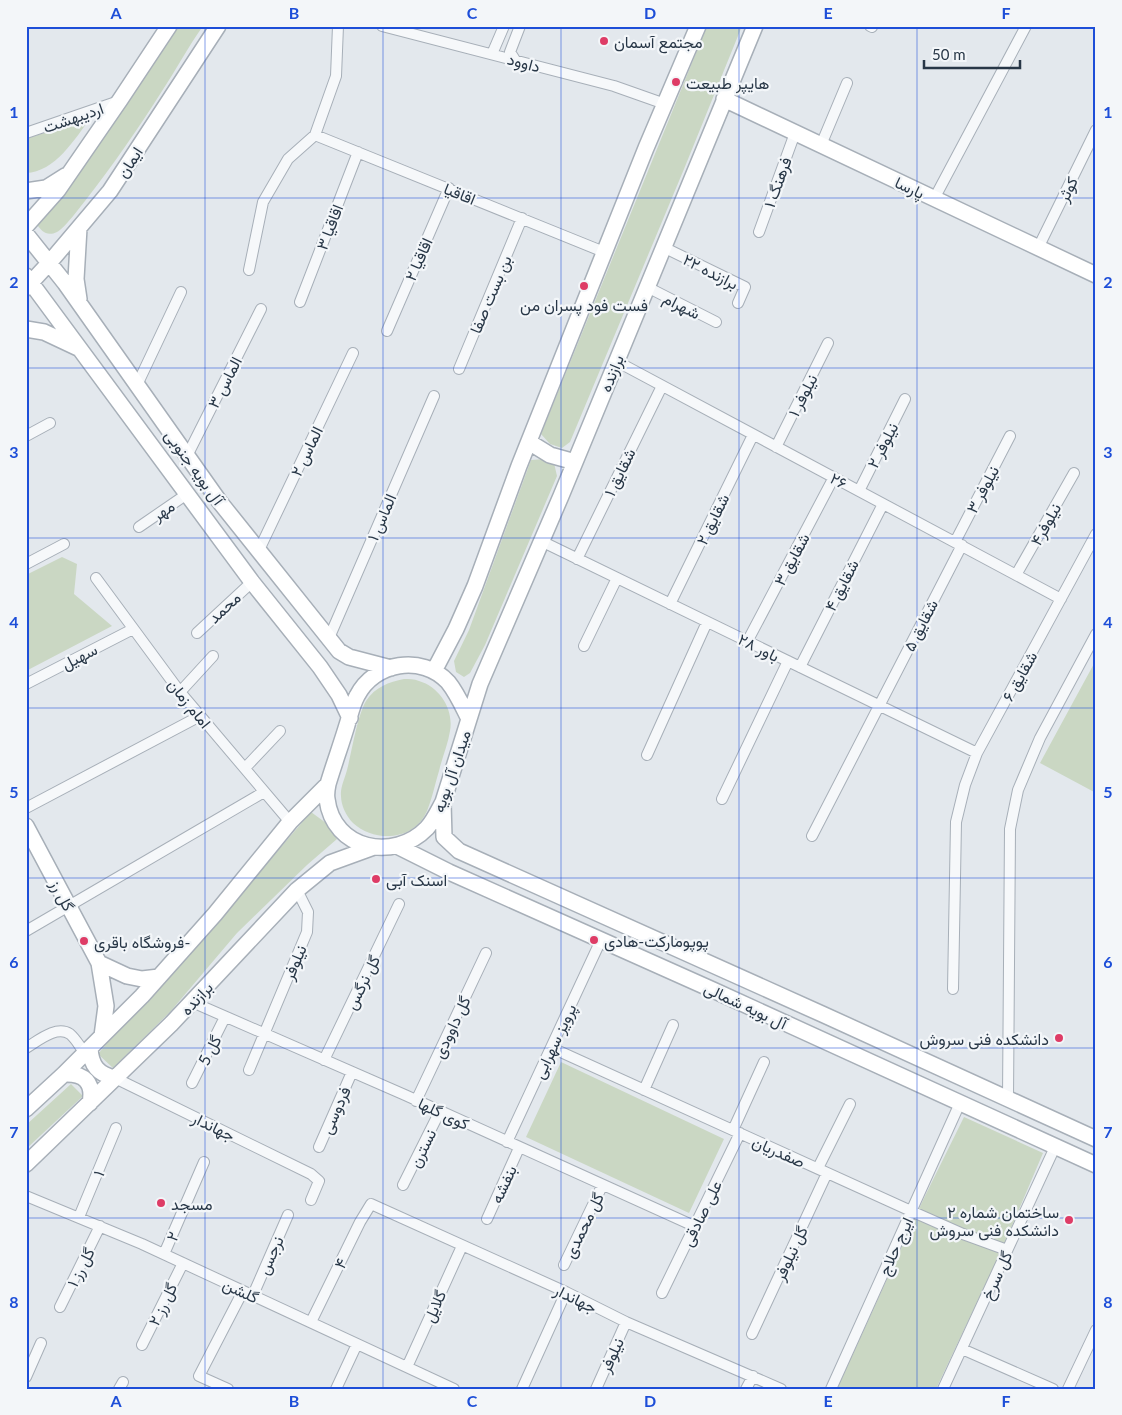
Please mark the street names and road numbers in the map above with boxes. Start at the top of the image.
street label: داوود [505,49,543,77]
street label: اردیبهشت [40,98,106,138]
street label: ایمان [112,143,147,182]
street label: فرهنگ ۱ [759,154,797,211]
street label: پارسا [891,172,928,205]
street label: کوثر [1052,173,1083,206]
street label: اقاقیا [441,178,479,209]
street label: اقاقیا ۳ [312,202,347,253]
street label: اقاقیا ۲ [400,235,437,284]
street label: برازنده ۲۲ [679,249,742,295]
street label: بن بست صفا [465,252,517,337]
street label: شهرام [659,288,704,324]
street label: برازنده [595,352,629,395]
street label: الماس ۳ [203,353,247,412]
street label: نیلوفر ۱ [783,371,822,420]
street label: نیلوفر ۲ [863,419,903,472]
street label: الماس ۲ [286,423,328,480]
street label: آل بویه جنوبی [160,426,229,510]
street label: شقایق ۱ [599,445,640,500]
street label: نیلوفر ۳ [962,462,1004,517]
street label: ۲۶ [827,468,851,492]
street label: شقایق ۲ [692,490,734,549]
street label: الماس ۱ [363,491,401,544]
street label: مهر [147,496,179,526]
street label: نیلوفر۴ [1026,500,1066,549]
street label: شقایق ۳ [769,529,814,589]
street label: شقایق ۴ [820,556,864,615]
street label: محمد [204,587,244,627]
street label: شقایق ۵ [899,596,943,655]
street label: باور ۲۸ [734,629,783,667]
street label: سهیل [58,639,101,675]
street label: شقایق ۶ [998,648,1042,705]
street label: امام زمان [163,675,216,733]
street label: میدان آل بویه [428,727,476,815]
street label: گل رز [45,875,79,915]
street label: نیلوفر [278,942,312,984]
street label: گل نرگس [341,952,385,1013]
street label: برازنده [176,977,218,1020]
street label: آل بویه شمالی [701,978,792,1035]
street label: گل داوودی [428,993,475,1062]
street label: پرویز سهرابی [528,1001,582,1083]
street label: گل 5 [193,1032,226,1069]
street label: فردوسی [316,1083,356,1138]
street label: کوی گلها [415,1093,472,1135]
street label: جهاندار [188,1107,239,1146]
street label: نسترن [405,1126,441,1171]
street label: صفدریان [749,1131,808,1173]
street label: بنفشه [486,1162,521,1207]
street label: ۱ [88,1167,108,1179]
street label: علی صادقی [677,1177,727,1250]
street label: گل محمدی [559,1189,609,1262]
street label: ایرج حلاج [874,1214,919,1279]
street label: گل نیلوفر [769,1223,813,1285]
street label: ۲ [162,1228,182,1244]
street label: نرجس [253,1233,289,1278]
street label: گل رز ۱ [62,1244,100,1291]
street label: گل سرخ [977,1248,1018,1304]
street label: ۴ [329,1255,351,1271]
street label: گلشن [219,1274,262,1308]
street label: جهاندار [550,1279,601,1318]
street label: گل رز ۲ [144,1280,182,1329]
street label: گلایل [419,1287,451,1326]
street label: نیلوفر [595,1335,629,1377]

